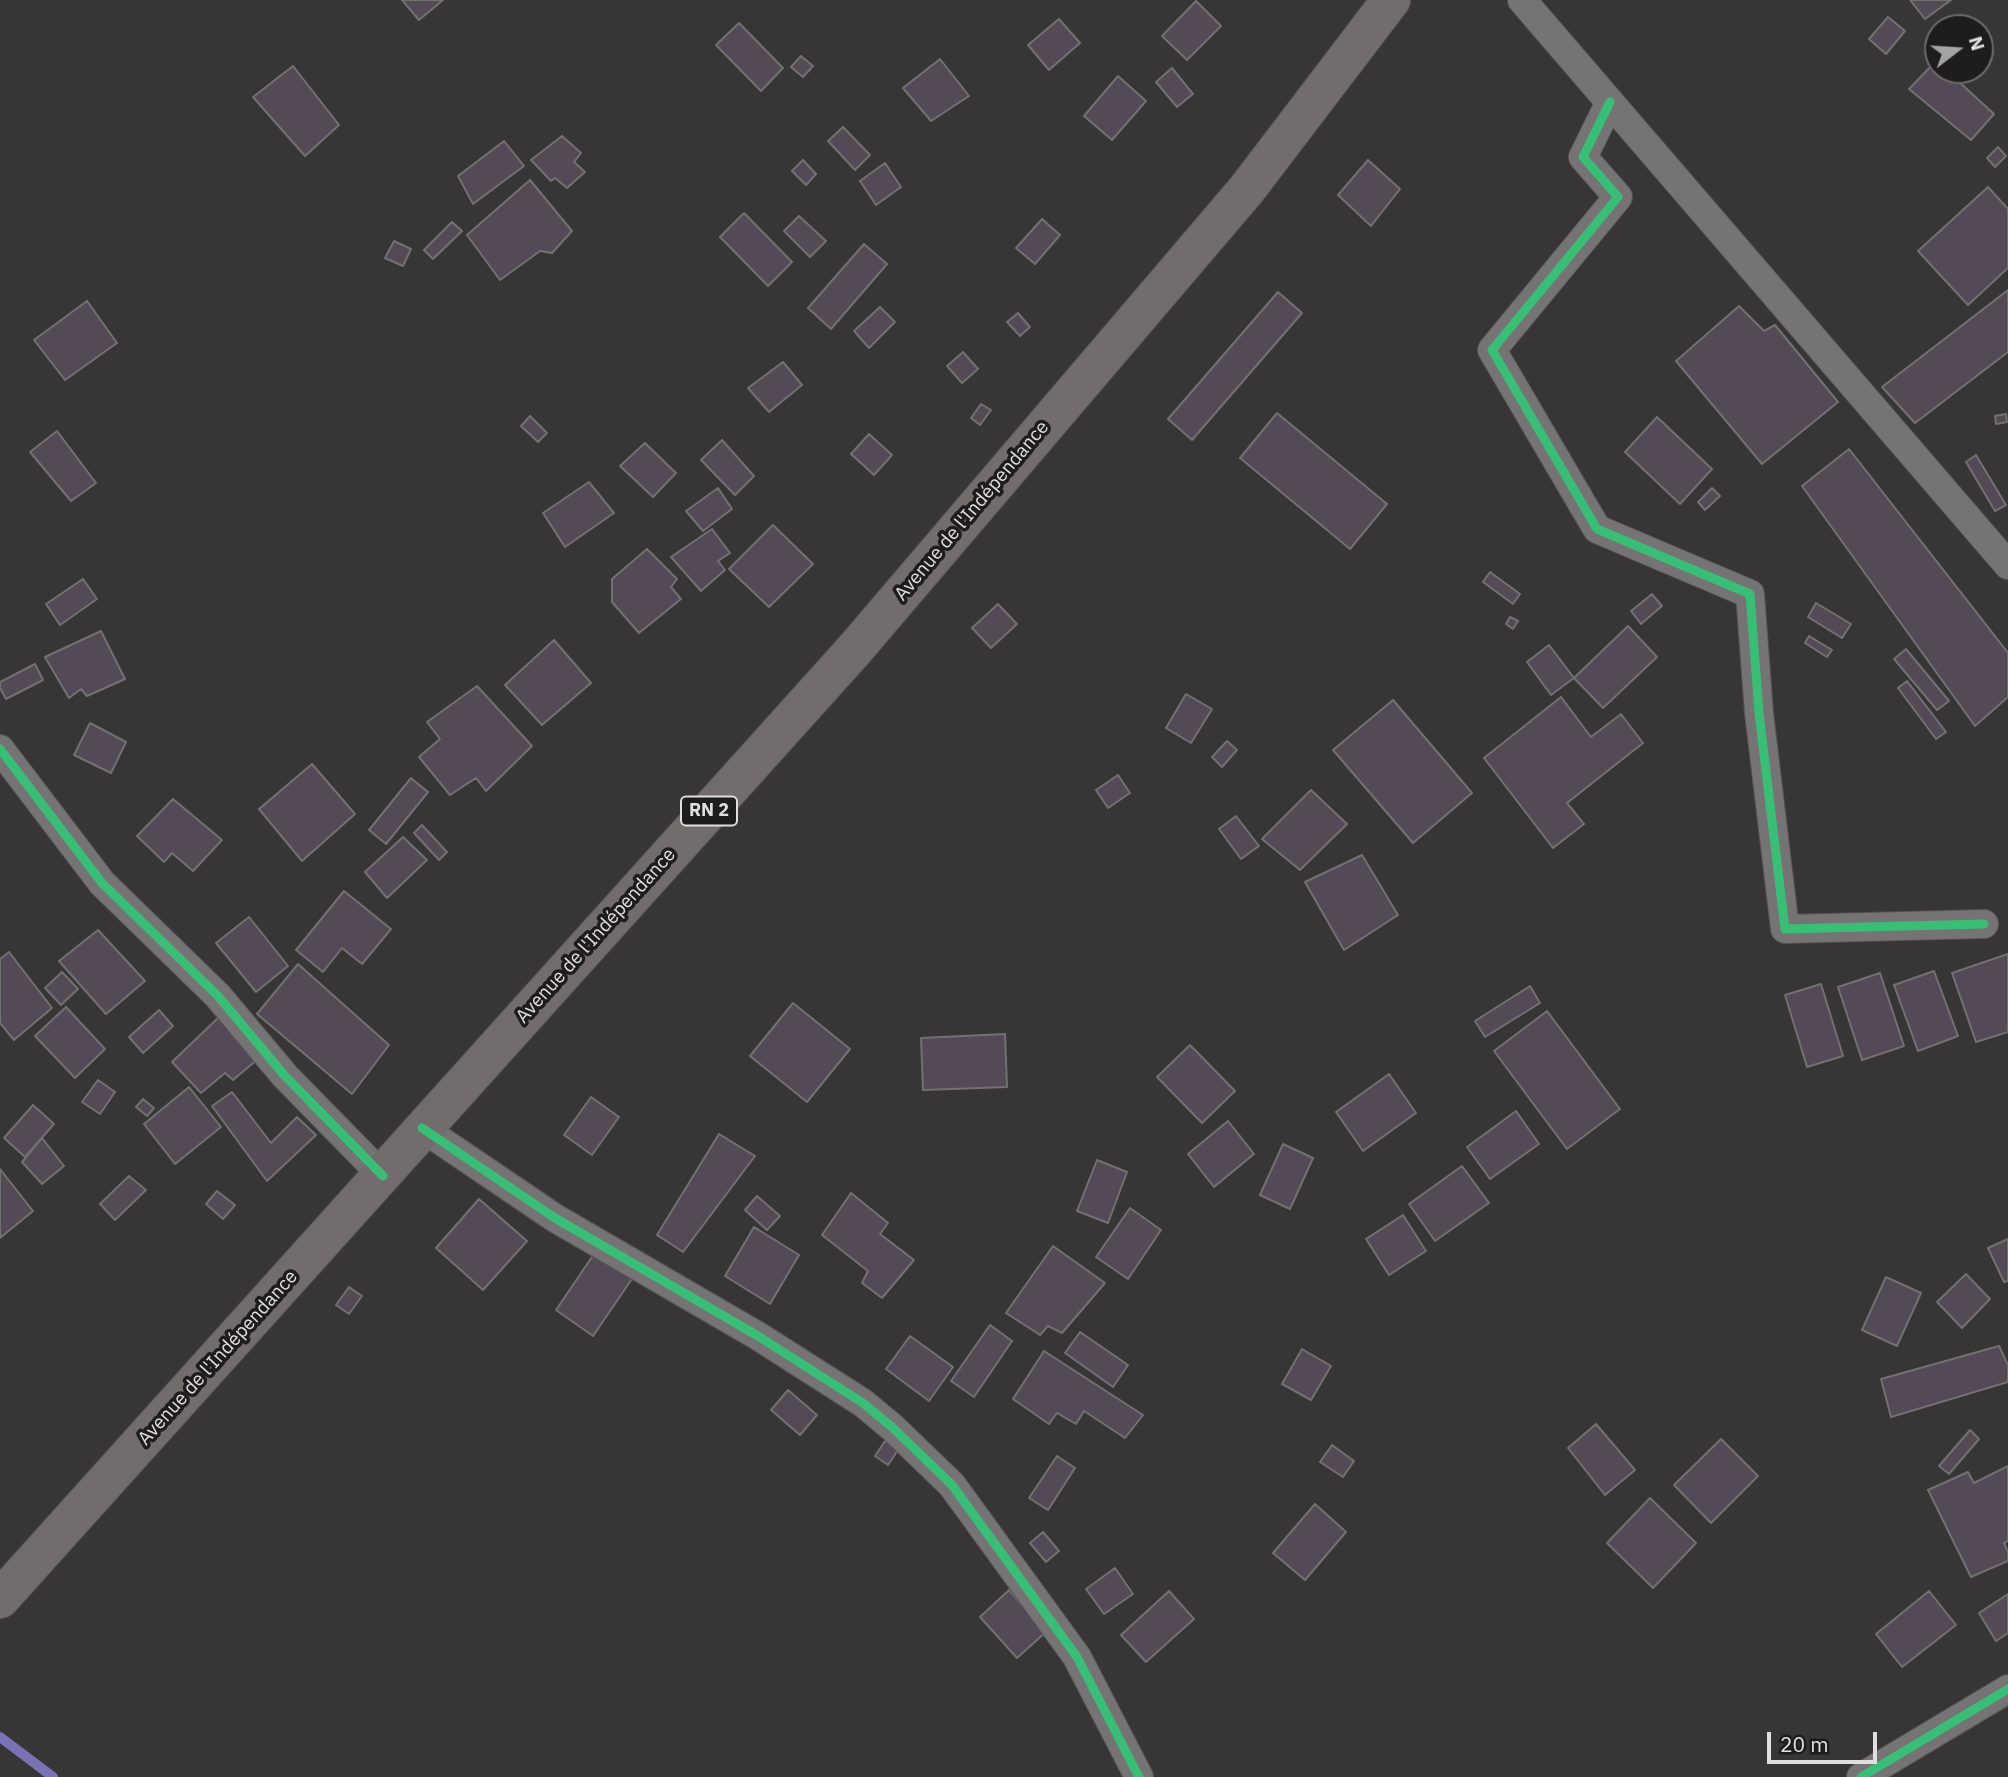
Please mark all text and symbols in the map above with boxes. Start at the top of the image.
north arrow [1924,14,1994,84]
text: N [1964,33,1991,54]
street label: Avenue de l'Indépendance [890,417,1054,605]
road number: RN 2 [681,796,737,826]
street label: Avenue de l'Indépendance [511,844,681,1028]
street label: Avenue de l'Indépendance [133,1266,303,1450]
scale bar [1770,1718,1880,1762]
text: 20 m [1780,1730,1829,1758]

